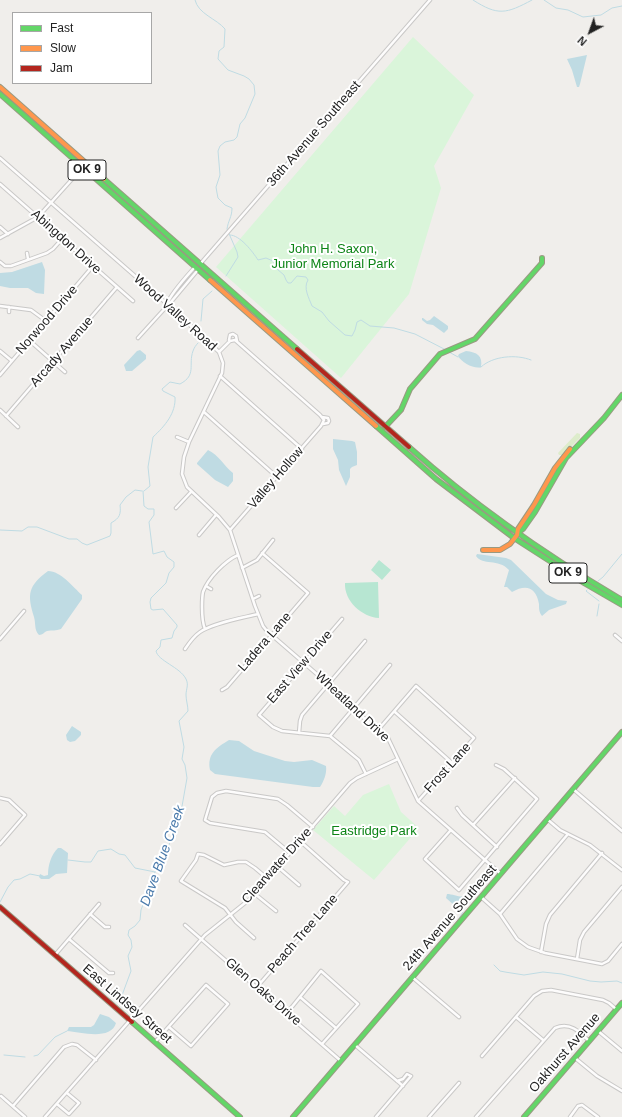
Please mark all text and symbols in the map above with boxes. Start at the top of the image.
legend [12,12,152,84]
north arrow [570,12,610,52]
text: Fast [50,21,73,35]
text: N [575,34,589,48]
text: Slow [50,41,76,55]
text: Jam [50,61,73,75]
street label: 36th Avenue Southeast [264,78,364,190]
road number: OK 9 [68,160,106,180]
street label: Abingdon Drive [28,206,104,278]
park label: John H. Saxon, Junior Memorial Park [272,241,394,272]
street label: Wood Valley Road [130,272,220,354]
street label: Norwood Drive [13,282,81,358]
street label: Arcady Avenue [27,314,97,390]
street label: Valley Hollow [245,444,307,512]
road number: OK 9 [549,563,587,583]
street label: Ladera Lane [235,609,295,675]
street label: East View Drive [264,627,336,707]
street label: Wheatland Drive [312,669,392,745]
street label: Frost Lane [421,740,475,796]
water label: Dave Blue Creek [137,803,189,909]
park label: Eastridge Park [331,823,417,839]
street label: Clearwater Drive [239,825,315,907]
street label: 24th Avenue Southeast [400,862,500,974]
street label: Peach Tree Lane [265,891,341,977]
street label: Glen Oaks Drive [222,955,304,1029]
street label: East Lindsey Street [79,961,175,1047]
street label: Oakhurst Avenue [526,1010,604,1096]

